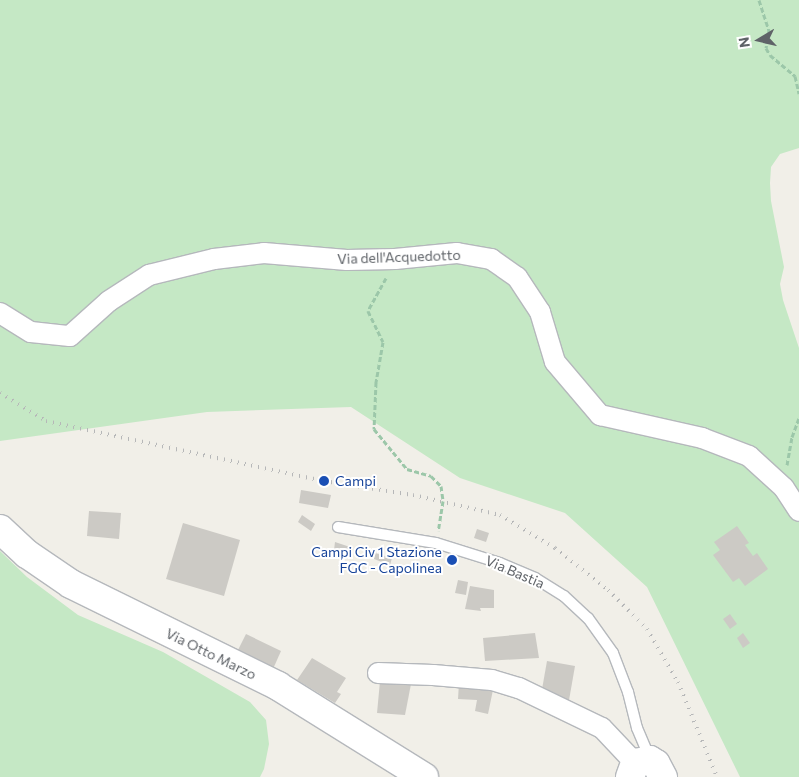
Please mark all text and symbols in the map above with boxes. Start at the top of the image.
north arrow [734,15,784,65]
text: N [734,36,753,49]
street label: Via dell'Acquedotto [337,246,461,268]
place label: Campi [335,473,376,489]
marker: Campi [317,474,331,488]
place label: Campi Civ 1 Stazione FGC - Capolinea [311,544,442,576]
street label: Via Bastia [483,552,547,592]
marker: Campi Civ 1 Stazione FGC - Capolinea [446,554,458,566]
street label: Via Otto Marzo [163,625,259,683]

